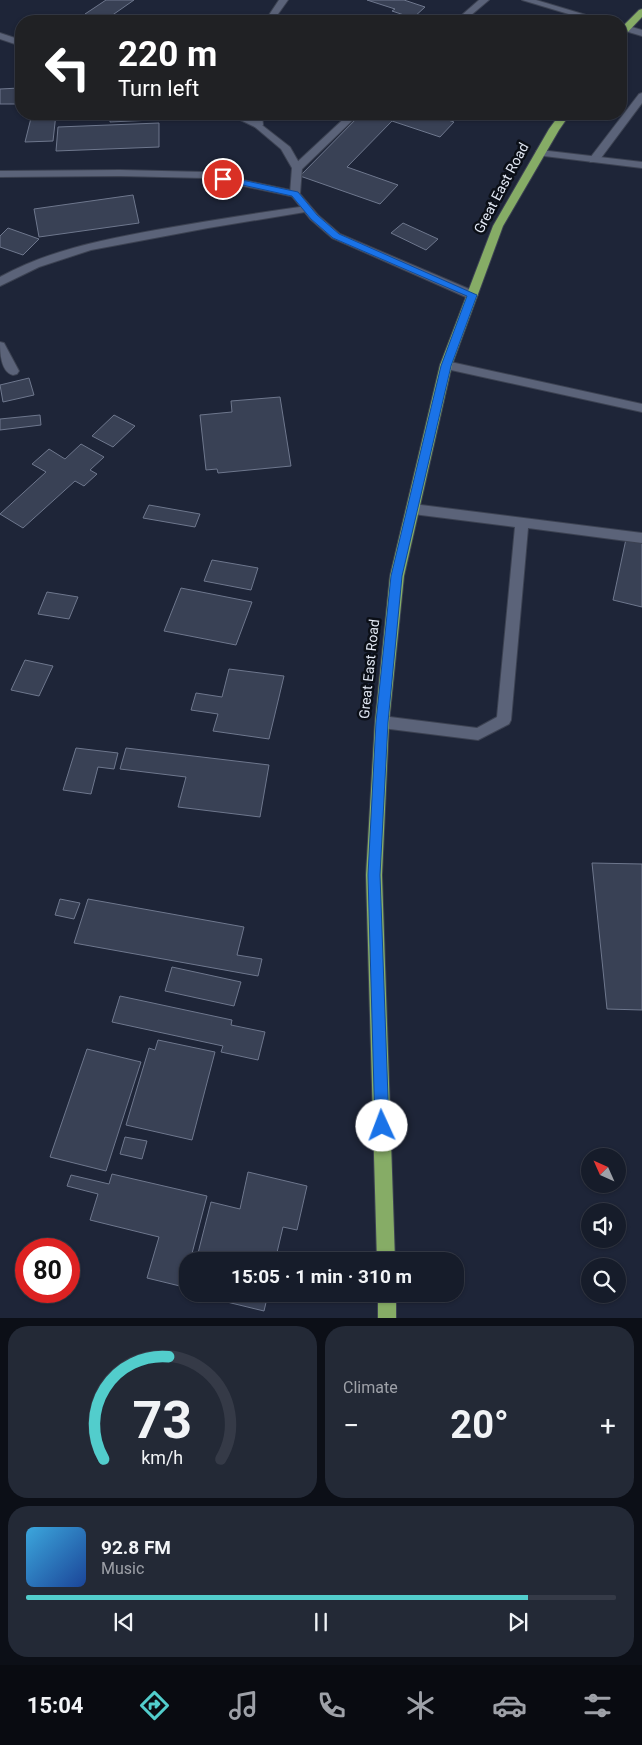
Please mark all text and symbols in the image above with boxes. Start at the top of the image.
text: 220 m [118,34,217,75]
icon: left [35,35,100,100]
text: Turn left [118,76,199,101]
street label: Great East Road [470,140,532,236]
pin [202,158,244,200]
icon: arrive [209,165,237,193]
street label: Great East Road [356,618,382,720]
position arrow [355,1099,407,1151]
north arrow [581,1148,626,1192]
map controls [581,1148,626,1303]
button: sound [581,1203,626,1248]
speed limit sign: 80 [15,1238,80,1303]
button: search [581,1258,626,1303]
text: 15:05 · 1 min · 310 m [231,1265,412,1288]
text: Climate [343,1378,398,1397]
text: 73 [133,1390,192,1451]
text: 20° [450,1403,509,1447]
text: − [343,1409,359,1442]
text: + [600,1409,616,1442]
text: km/h [142,1447,183,1468]
text: 92.8 FM [101,1536,171,1559]
text: Music [101,1559,144,1578]
icon: previous [110,1608,138,1636]
icon: pause [307,1608,335,1636]
icon: next [504,1608,532,1636]
icon: directions [137,1688,172,1723]
icon: music [226,1688,261,1723]
icon: phone [314,1688,349,1723]
icon: climate [403,1688,438,1723]
icon: car [492,1688,527,1723]
icon: filters [580,1688,615,1723]
text: 15:04 [27,1693,83,1718]

